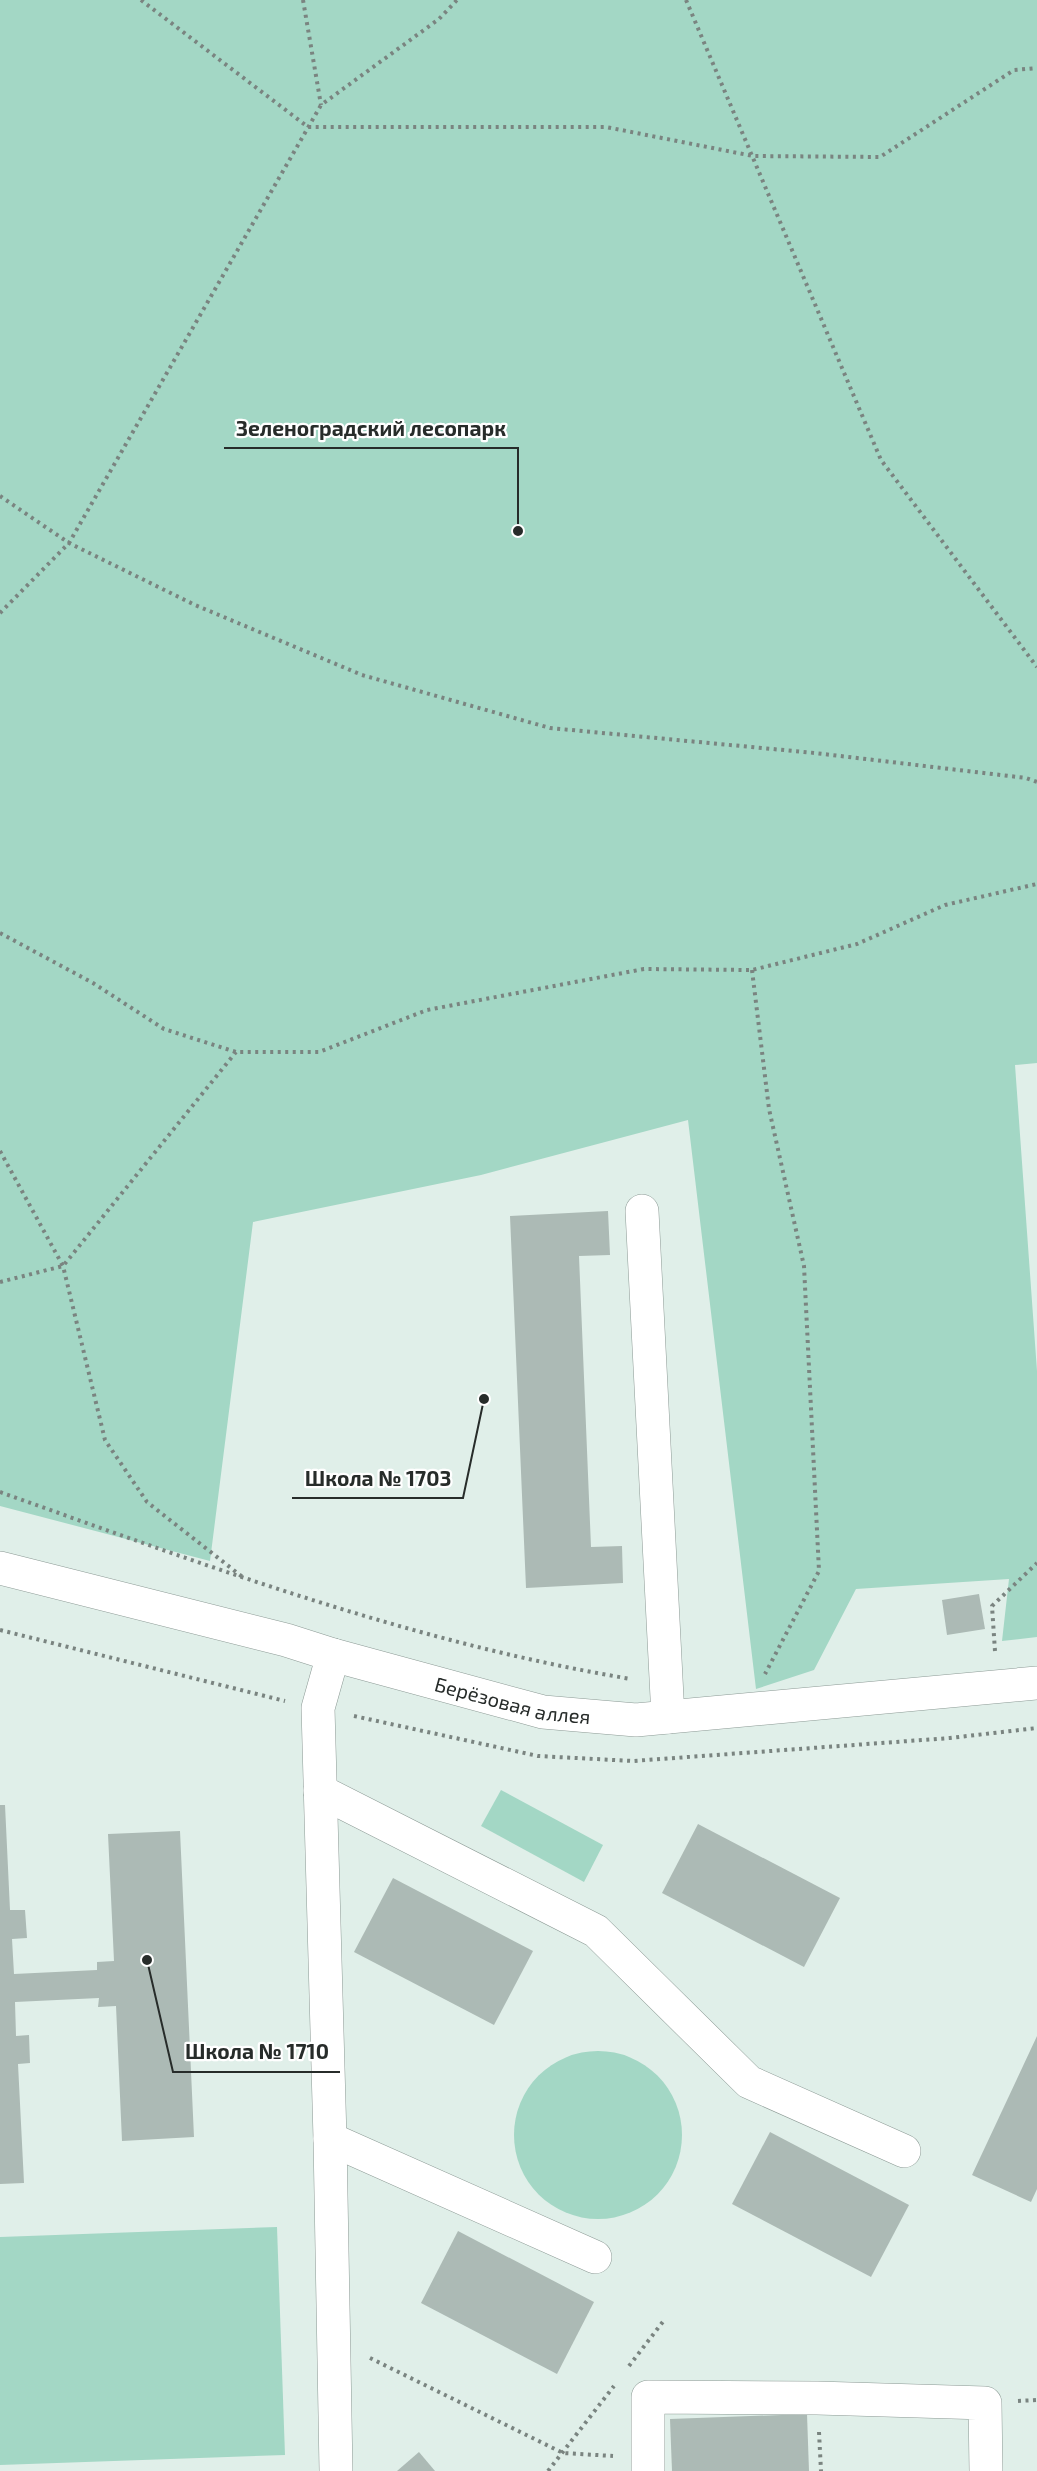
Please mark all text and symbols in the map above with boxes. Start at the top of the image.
callout: Зеленоградский лесопарк [224,409,518,448]
text: Зеленоградский лесопарк [236,415,506,440]
callout: Школа № 1703 [292,1459,463,1498]
text: Школа № 1703 [305,1465,451,1490]
street label: Берёзовая аллея [432,1671,592,1728]
callout: Школа № 1710 [173,2033,340,2072]
text: Школа № 1710 [185,2038,329,2063]

